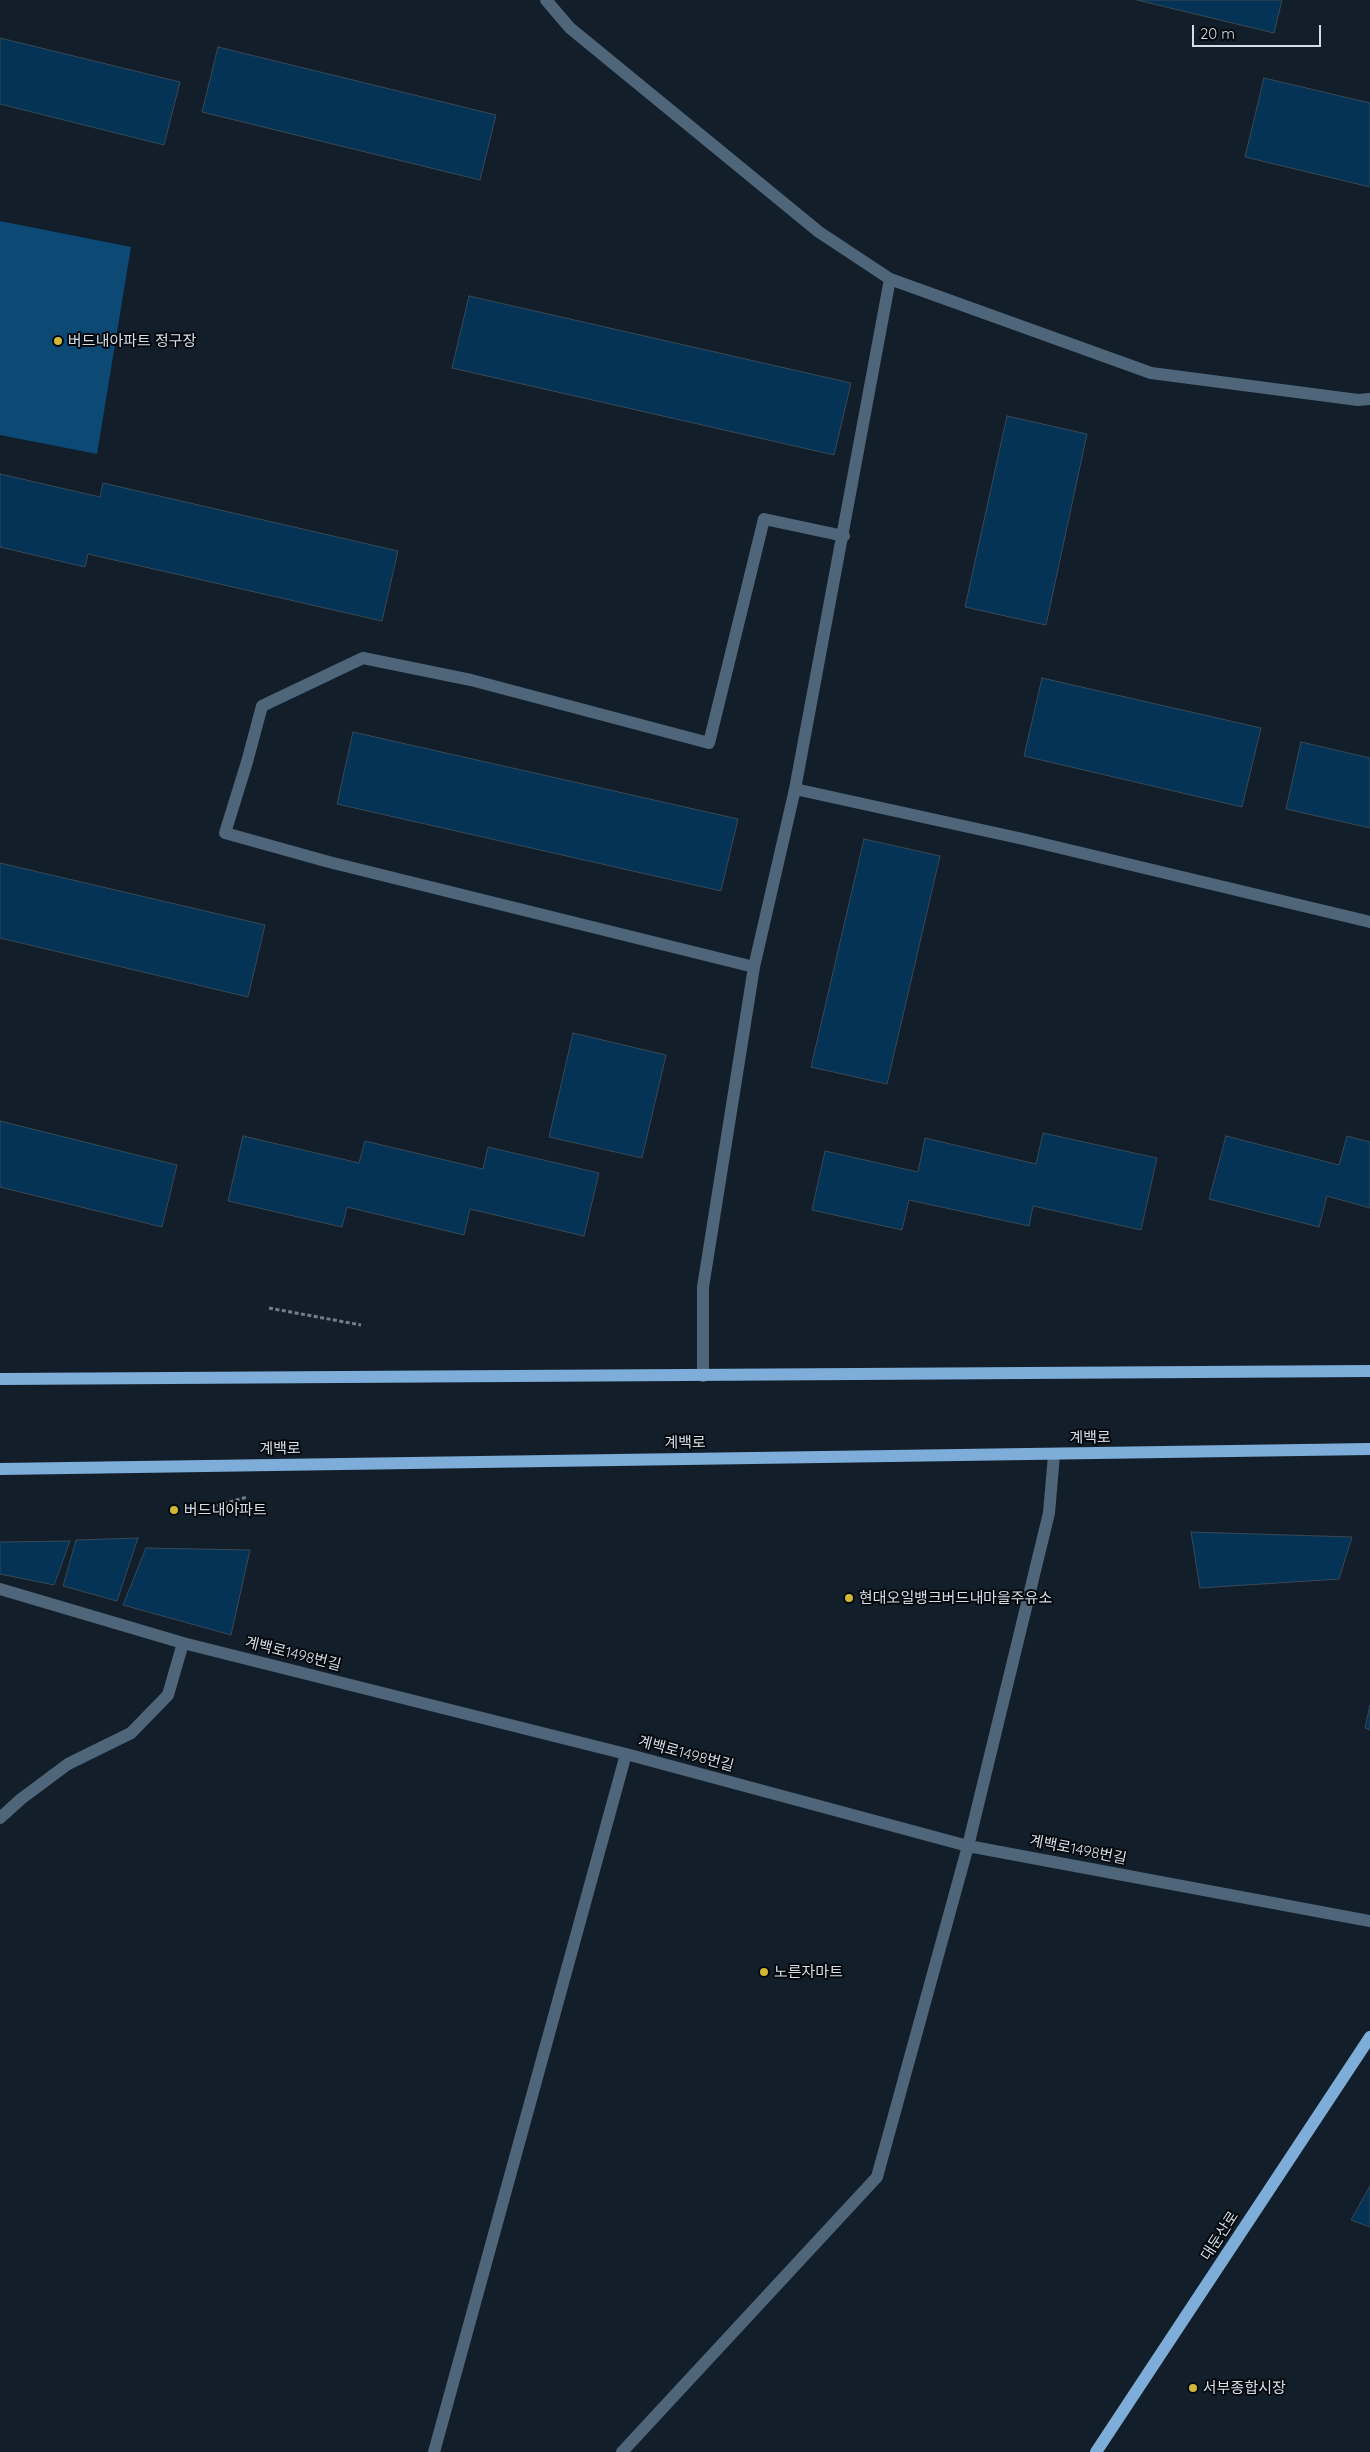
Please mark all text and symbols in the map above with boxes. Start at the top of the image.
scale bar [1195,15,1324,47]
text: 20 m [1200,24,1235,43]
place label: 버드내아파트 정구장 [68,332,196,350]
marker: 버드내아파트 정구장 [52,335,64,347]
street label: 계백로 [1069,1429,1111,1447]
street label: 계백로 [664,1434,706,1452]
street label: 계백로 [259,1440,301,1458]
place label: 버드내아파트 [184,1501,267,1519]
marker: 버드내아파트 [168,1504,180,1516]
place label: 현대오일뱅크버드내마을주유소 [859,1589,1052,1607]
marker: 현대오일뱅크버드내마을주유소 [843,1592,855,1604]
street label: 계백로1498번길 [243,1633,343,1675]
street label: 계백로1498번길 [636,1733,736,1775]
street label: 계백로1498번길 [1028,1832,1128,1868]
place label: 노른자마트 [774,1963,843,1981]
marker: 노른자마트 [758,1966,770,1978]
street label: 대둔산로 [1197,2208,1243,2264]
place label: 서부종합시장 [1203,2379,1286,2397]
marker: 서부종합시장 [1187,2382,1199,2394]

